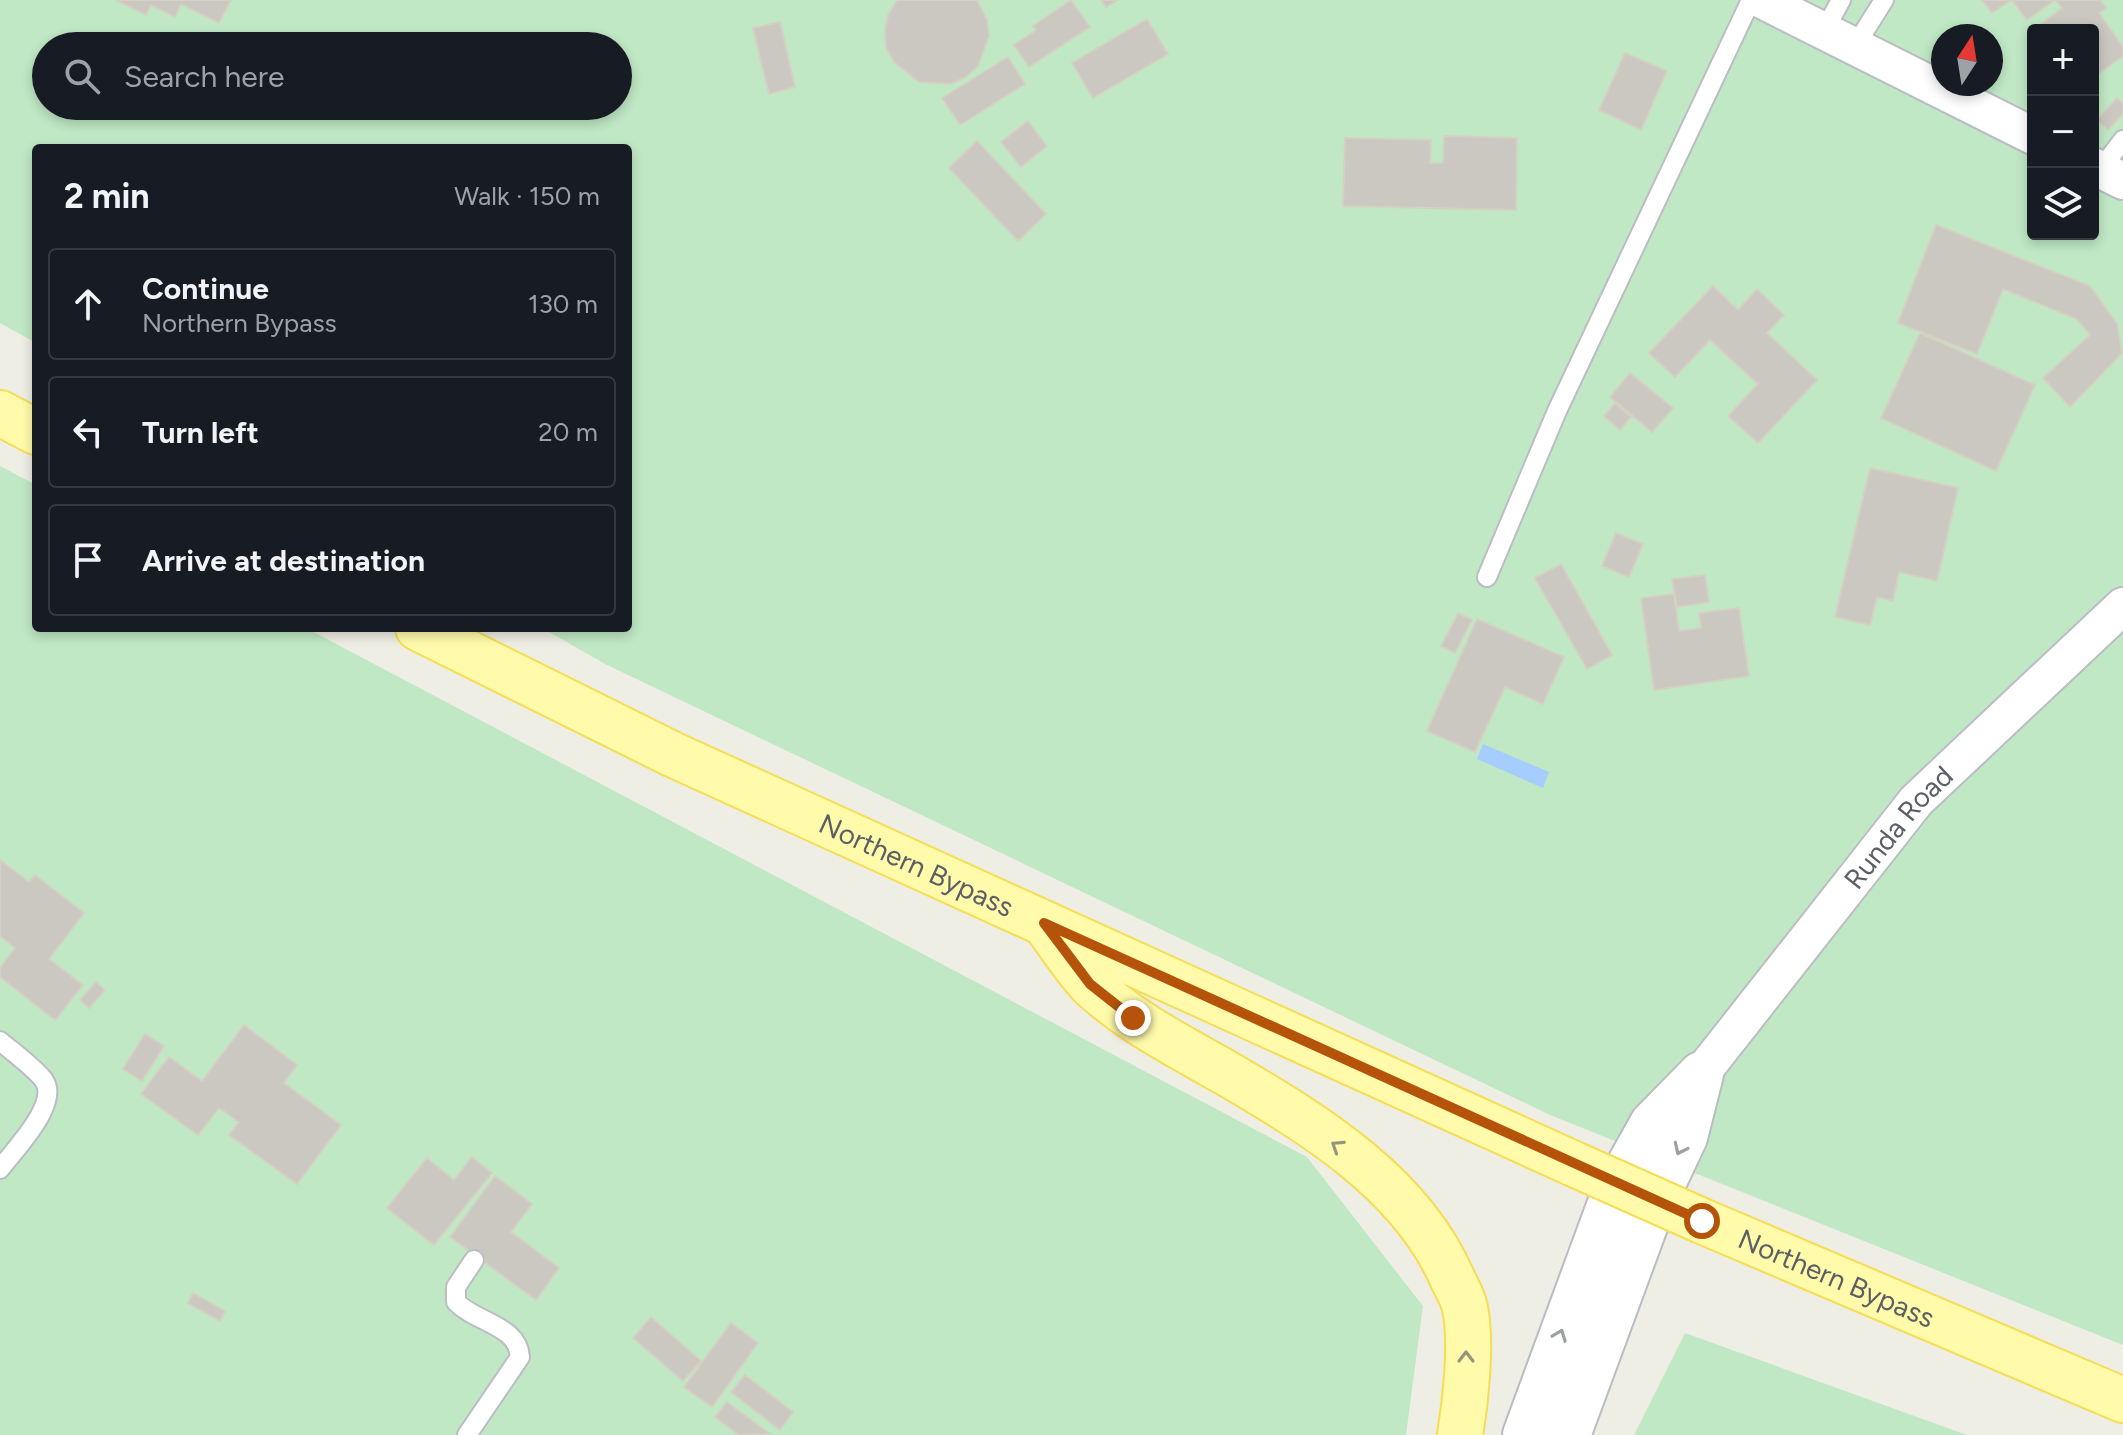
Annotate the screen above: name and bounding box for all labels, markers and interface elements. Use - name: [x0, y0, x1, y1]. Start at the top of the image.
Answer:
- north arrow: [1931, 24, 2003, 96]
- map controls: [2027, 24, 2099, 240]
- button: +: [2027, 24, 2099, 96]
- search box: [32, 32, 632, 120]
- icon: search: [60, 54, 104, 98]
- text: Search here: [124, 58, 284, 95]
- button: −: [2027, 96, 2099, 168]
- button: layers: [2027, 168, 2099, 240]
- text: 2 min: [64, 176, 150, 217]
- text: Walk · 150 m: [454, 180, 600, 212]
- text: Continue: [142, 270, 269, 307]
- icon: ahead: [66, 282, 110, 326]
- text: 130 m: [528, 288, 598, 320]
- text: Northern Bypass: [142, 307, 337, 339]
- icon: left: [66, 410, 110, 454]
- text: Turn left: [142, 414, 259, 451]
- text: 20 m: [538, 416, 598, 448]
- icon: arrive: [66, 538, 110, 582]
- text: Arrive at destination: [142, 542, 425, 579]
- street label: Runda Road: [1836, 758, 1960, 896]
- street label: Northern Bypass: [814, 806, 1019, 924]
- route end: [1115, 1000, 1151, 1036]
- one-way arrow: [1332, 1140, 1346, 1155]
- one-way arrow: [1673, 1141, 1689, 1155]
- route start: [1684, 1203, 1720, 1239]
- street label: Northern Bypass: [1733, 1221, 1940, 1335]
- one-way arrow: [1550, 1329, 1567, 1343]
- one-way arrow: [1457, 1350, 1475, 1363]

